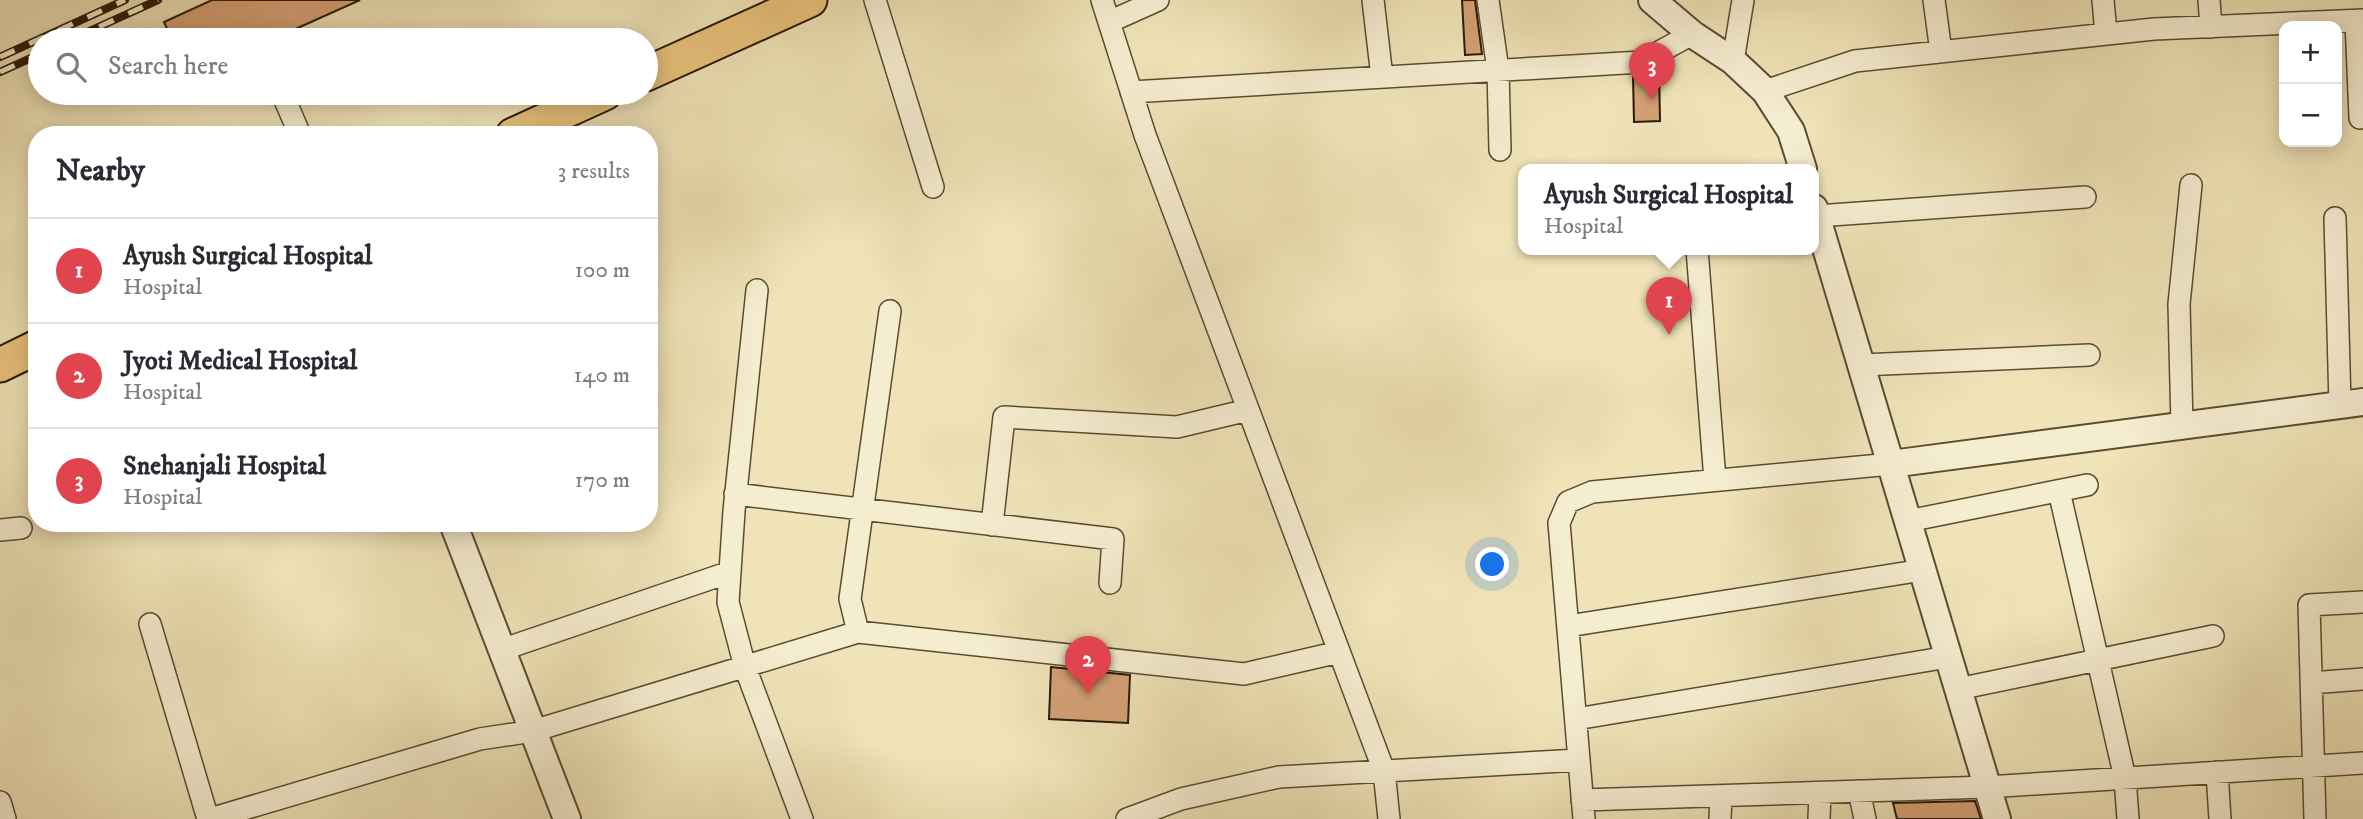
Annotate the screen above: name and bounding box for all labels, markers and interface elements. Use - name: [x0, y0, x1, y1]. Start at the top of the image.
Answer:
- map controls: [2279, 21, 2342, 147]
- button: +: [2279, 21, 2342, 84]
- search box: [28, 28, 658, 105]
- pin: 3: [1629, 42, 1675, 100]
- icon: search: [52, 48, 90, 86]
- text: Search here: [108, 50, 228, 83]
- button: −: [2279, 84, 2342, 147]
- text: Nearby: [56, 153, 145, 190]
- text: 3 results: [558, 157, 630, 186]
- popup: [1518, 164, 1819, 255]
- text: Ayush Surgical Hospital: [1544, 179, 1793, 212]
- text: Hospital: [1544, 212, 1623, 241]
- text: Ayush Surgical Hospital: [123, 240, 372, 273]
- text: 1: [75, 256, 83, 285]
- text: 100 m: [575, 256, 630, 285]
- text: Hospital: [123, 273, 202, 302]
- pin: 1: [1646, 277, 1692, 335]
- text: Jyoti Medical Hospital: [123, 345, 357, 378]
- text: 2: [73, 361, 85, 390]
- text: 140 m: [574, 361, 630, 390]
- text: Hospital: [123, 378, 202, 407]
- text: Snehanjali Hospital: [123, 450, 326, 483]
- text: 3: [75, 466, 83, 495]
- text: 170 m: [575, 466, 630, 495]
- text: Hospital: [123, 483, 202, 512]
- your location: [1475, 547, 1509, 581]
- pin: 2: [1065, 636, 1111, 694]

